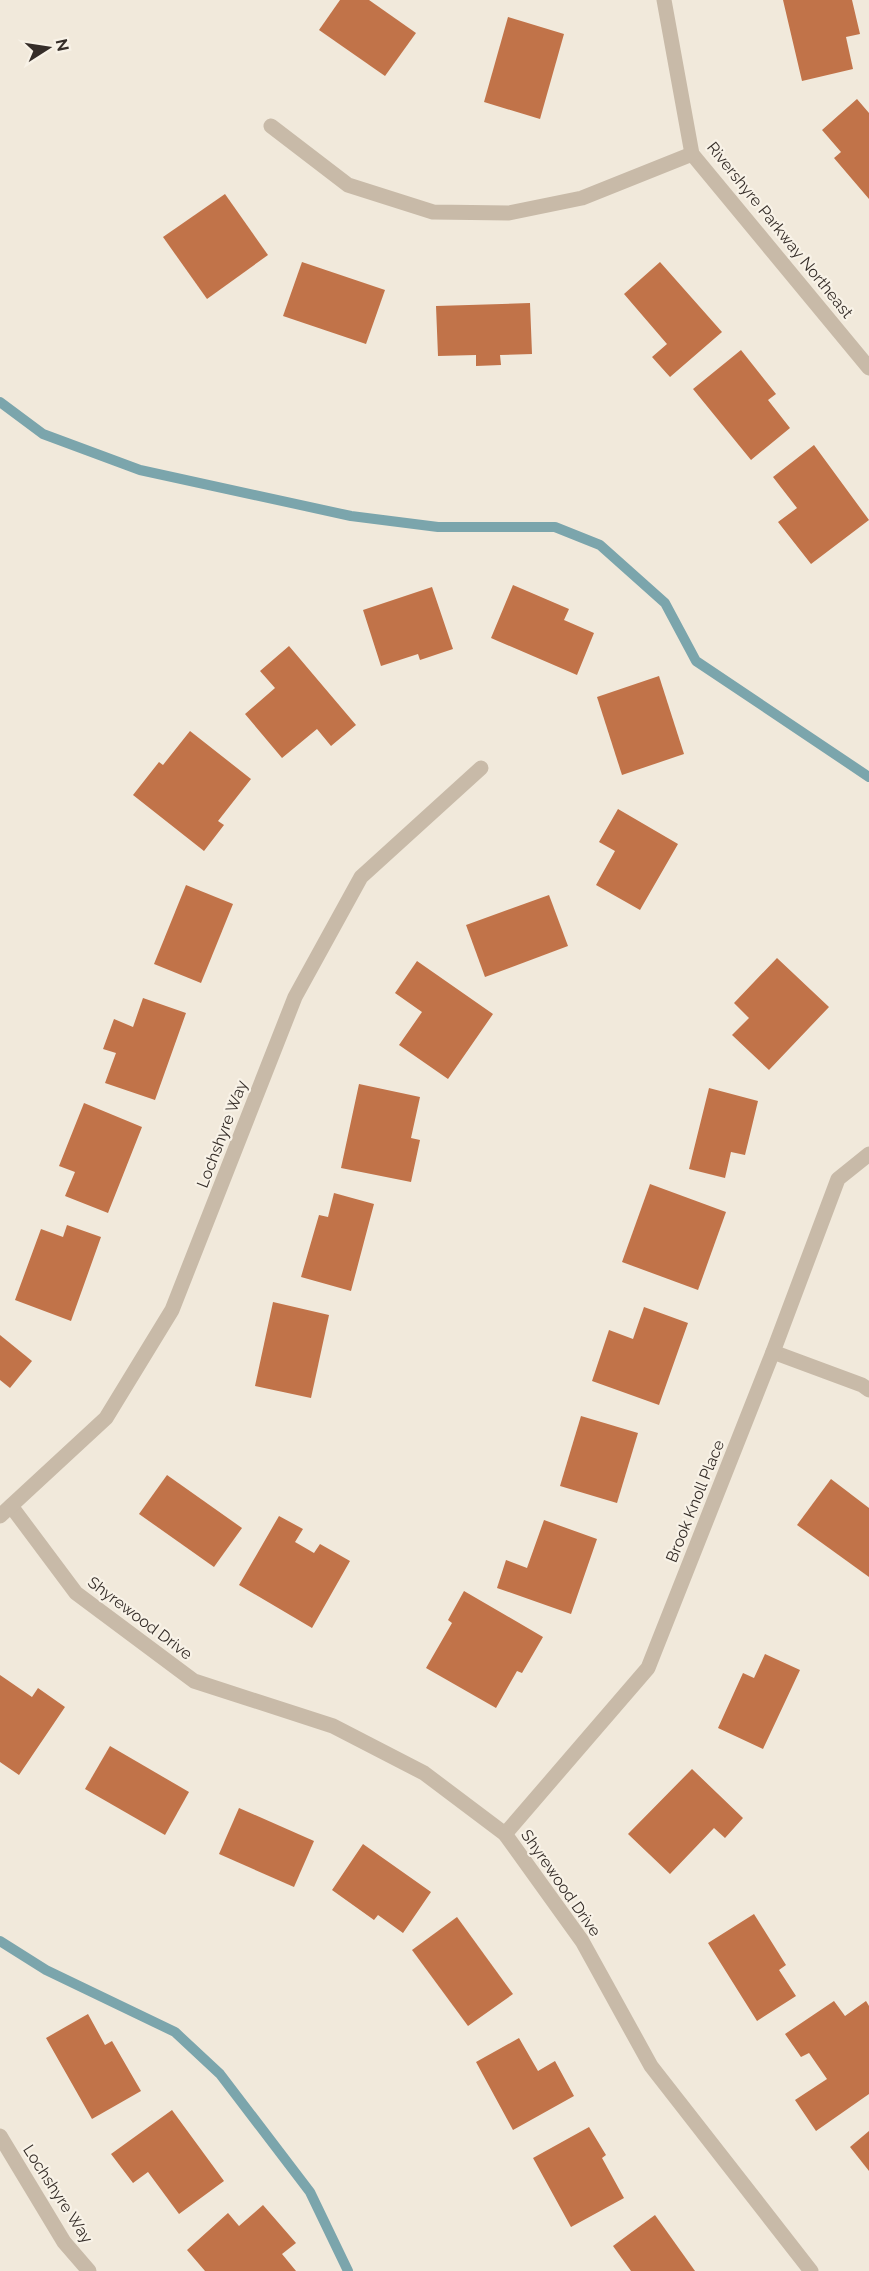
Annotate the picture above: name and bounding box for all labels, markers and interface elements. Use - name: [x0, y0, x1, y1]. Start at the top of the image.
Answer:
- north arrow: [18, 18, 78, 78]
- text: N: [52, 37, 73, 53]
- street label: Rivershyre Parkway Northeast: [703, 138, 857, 322]
- street label: Lochshyre Way: [193, 1077, 251, 1190]
- street label: Brook Knoll Place: [662, 1437, 728, 1565]
- street label: Shyrewood Drive: [84, 1572, 196, 1664]
- street label: Shyrewood Drive: [517, 1826, 605, 1940]
- street label: Lochshyre Way: [19, 2141, 97, 2247]

